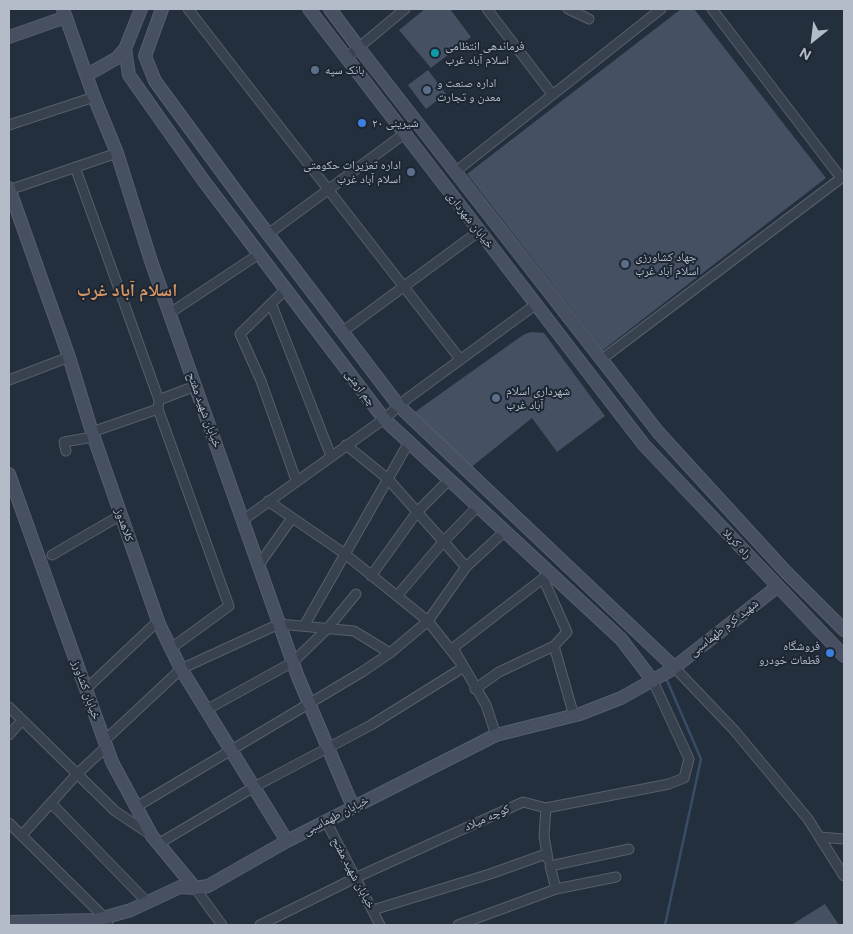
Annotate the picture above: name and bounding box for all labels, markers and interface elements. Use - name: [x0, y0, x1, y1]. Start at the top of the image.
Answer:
- north arrow: [788, 15, 838, 65]
- place label: فرماندهی انتظامی اسلام آباد غرب: [445, 39, 524, 67]
- text: N: [797, 44, 814, 64]
- marker: فرماندهی انتظامی اسلام آباد غرب: [429, 47, 441, 59]
- place label: بانک سپه: [325, 63, 365, 77]
- marker: بانک سپه: [309, 64, 321, 76]
- place label: اداره صنعت و معدن و تجارت: [437, 76, 501, 104]
- marker: اداره صنعت و معدن و تجارت: [421, 84, 433, 96]
- place label: شیرینی ۲۰: [372, 116, 419, 130]
- marker: شیرینی ۲۰: [356, 117, 368, 129]
- place label: اداره تعزیرات حکومتی اسلام آباد غرب: [303, 158, 401, 186]
- marker: اداره تعزیرات حکومتی اسلام آباد غرب: [405, 166, 417, 178]
- street label: خیابان شهرداری: [443, 189, 497, 251]
- place label: جهاد کشاورزی اسلام آباد غرب: [635, 250, 699, 278]
- marker: جهاد کشاورزی اسلام آباد غرب: [619, 258, 631, 270]
- district label: اسلام آباد غرب: [77, 280, 177, 302]
- street label: چم ارمنی: [342, 367, 378, 409]
- street label: خیابان شهید مفتح: [184, 370, 224, 450]
- place label: شهرداری اسلام آباد غرب: [506, 384, 570, 412]
- marker: شهرداری اسلام آباد غرب: [490, 392, 502, 404]
- street label: کلاهدوز: [112, 506, 136, 544]
- street label: راه کربلا: [720, 526, 754, 562]
- street label: شهید کرم طهماسبی: [686, 596, 762, 660]
- place label: فروشگاه قطعات خودرو: [759, 639, 820, 667]
- marker: فروشگاه قطعات خودرو: [824, 647, 836, 659]
- street label: خیابان کشاورز: [69, 658, 103, 722]
- street label: خیابان طهماسبی: [301, 793, 371, 839]
- street label: کوچه میلاد: [462, 802, 512, 834]
- street label: خیابان شهید مفتح: [328, 835, 378, 911]

